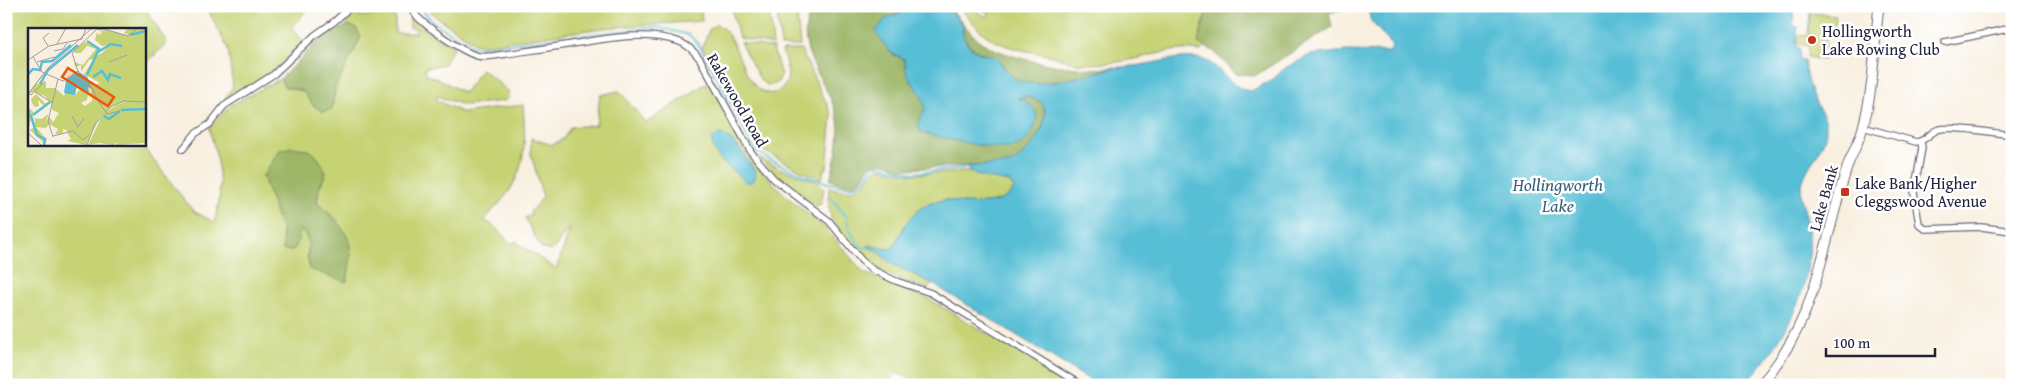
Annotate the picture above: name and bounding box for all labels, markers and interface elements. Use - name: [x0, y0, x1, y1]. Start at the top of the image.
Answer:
- place label: Hollingworth Lake Rowing Club: [1822, 19, 1940, 61]
- inset map: [28, 28, 145, 145]
- marker: Hollingworth Lake Rowing Club: [1806, 34, 1818, 46]
- street label: Rakewood Road: [701, 48, 775, 152]
- street label: Lake Bank: [1802, 161, 1844, 234]
- water label: Hollingworth Lake: [1512, 171, 1603, 219]
- place label: Lake Bank/Higher Cleggswood Avenue: [1855, 171, 1987, 213]
- marker: Lake Bank/Higher Cleggswood Avenue: [1839, 186, 1851, 198]
- scale bar: [1826, 326, 1934, 358]
- text: 100 m: [1833, 332, 1871, 353]

